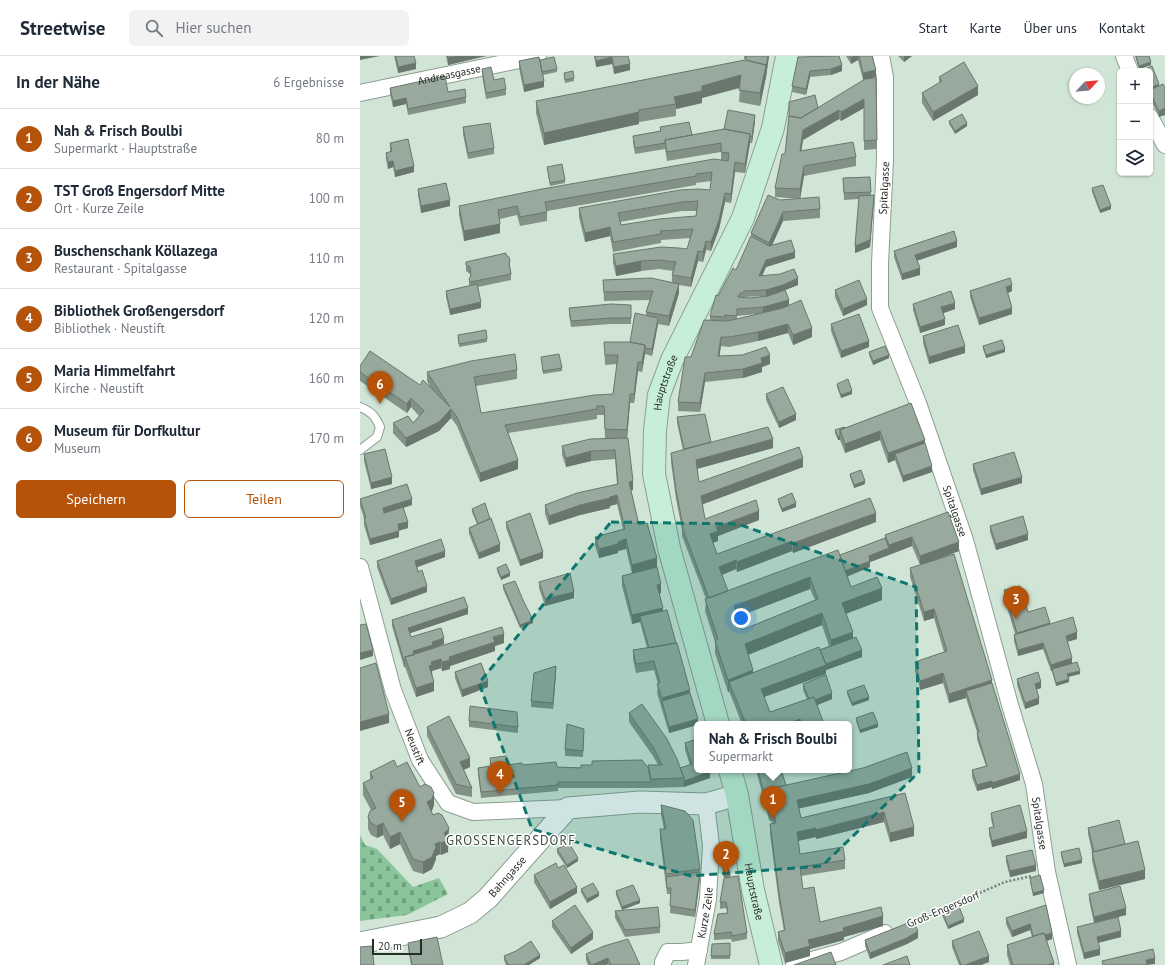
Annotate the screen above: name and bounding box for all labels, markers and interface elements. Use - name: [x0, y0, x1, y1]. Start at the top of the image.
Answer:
- search box: [129, 10, 409, 46]
- text: Streetwise: [20, 16, 105, 40]
- icon: search: [143, 17, 165, 39]
- text: Hier suchen: [175, 18, 251, 37]
- text: Start: [918, 19, 947, 37]
- text: Karte: [969, 19, 1001, 37]
- text: Über uns: [1023, 19, 1077, 37]
- text: Kontakt: [1099, 19, 1145, 37]
- street label: Andreasgasse: [416, 61, 482, 88]
- north arrow: [1069, 68, 1105, 104]
- map controls: [1117, 68, 1153, 176]
- button: +: [1117, 68, 1153, 104]
- text: In der Nähe: [16, 71, 100, 93]
- text: 6 Ergebnisse: [273, 74, 344, 91]
- button: −: [1117, 104, 1153, 140]
- text: Nah & Frisch Boulbi: [54, 121, 182, 140]
- text: 1: [25, 130, 33, 147]
- text: 80 m: [316, 130, 344, 147]
- text: Supermarkt · Hauptstraße: [54, 140, 197, 157]
- button: layers: [1117, 140, 1153, 176]
- street label: Spitalgasse: [876, 161, 892, 215]
- text: TST Groß Engersdorf Mitte: [54, 181, 225, 200]
- text: 2: [25, 190, 33, 207]
- text: 100 m: [309, 190, 344, 207]
- text: Ort · Kurze Zeile: [54, 200, 144, 217]
- text: Buschenschank Köllazega: [54, 241, 218, 260]
- text: 3: [25, 250, 33, 267]
- text: 110 m: [309, 250, 344, 267]
- text: Restaurant · Spitalgasse: [54, 260, 187, 277]
- text: Bibliothek Großengersdorf: [54, 301, 224, 320]
- text: 4: [25, 310, 33, 327]
- text: 120 m: [309, 310, 344, 327]
- text: Bibliothek · Neustift: [54, 320, 165, 337]
- street label: Hauptstraße: [650, 352, 681, 411]
- text: Maria Himmelfahrt: [54, 361, 175, 380]
- text: 5: [25, 370, 33, 387]
- text: 160 m: [309, 370, 344, 387]
- pin: 6: [367, 371, 393, 404]
- text: Kirche · Neustift: [54, 380, 144, 397]
- text: Museum für Dorfkultur: [54, 421, 200, 440]
- text: 6: [25, 430, 33, 447]
- text: 170 m: [309, 430, 344, 447]
- text: Museum: [54, 440, 101, 457]
- button: Speichern: [16, 480, 176, 518]
- button: Teilen: [184, 480, 344, 518]
- street label: Spitalgasse: [940, 483, 970, 539]
- pin: 3: [1003, 586, 1029, 619]
- your location: [731, 608, 751, 628]
- popup: [694, 721, 852, 773]
- street label: Neustift: [402, 727, 428, 768]
- text: Nah & Frisch Boulbi: [709, 729, 837, 748]
- text: Supermarkt: [709, 748, 773, 765]
- pin: 4: [487, 761, 513, 794]
- pin: 1: [760, 786, 786, 819]
- pin: 5: [389, 789, 415, 822]
- street label: Spitalgasse: [1029, 796, 1051, 851]
- district label: GROSSENGERSDORF: [446, 832, 576, 849]
- pin: 2: [713, 841, 739, 874]
- street label: Bahngasse: [485, 853, 529, 900]
- street label: Hauptstraße: [742, 862, 767, 922]
- street label: Kurze Zeile: [694, 886, 716, 940]
- street label: Groß-Engersdorf: [905, 887, 982, 931]
- scale bar: [372, 937, 422, 956]
- text: 20 m: [378, 939, 402, 953]

